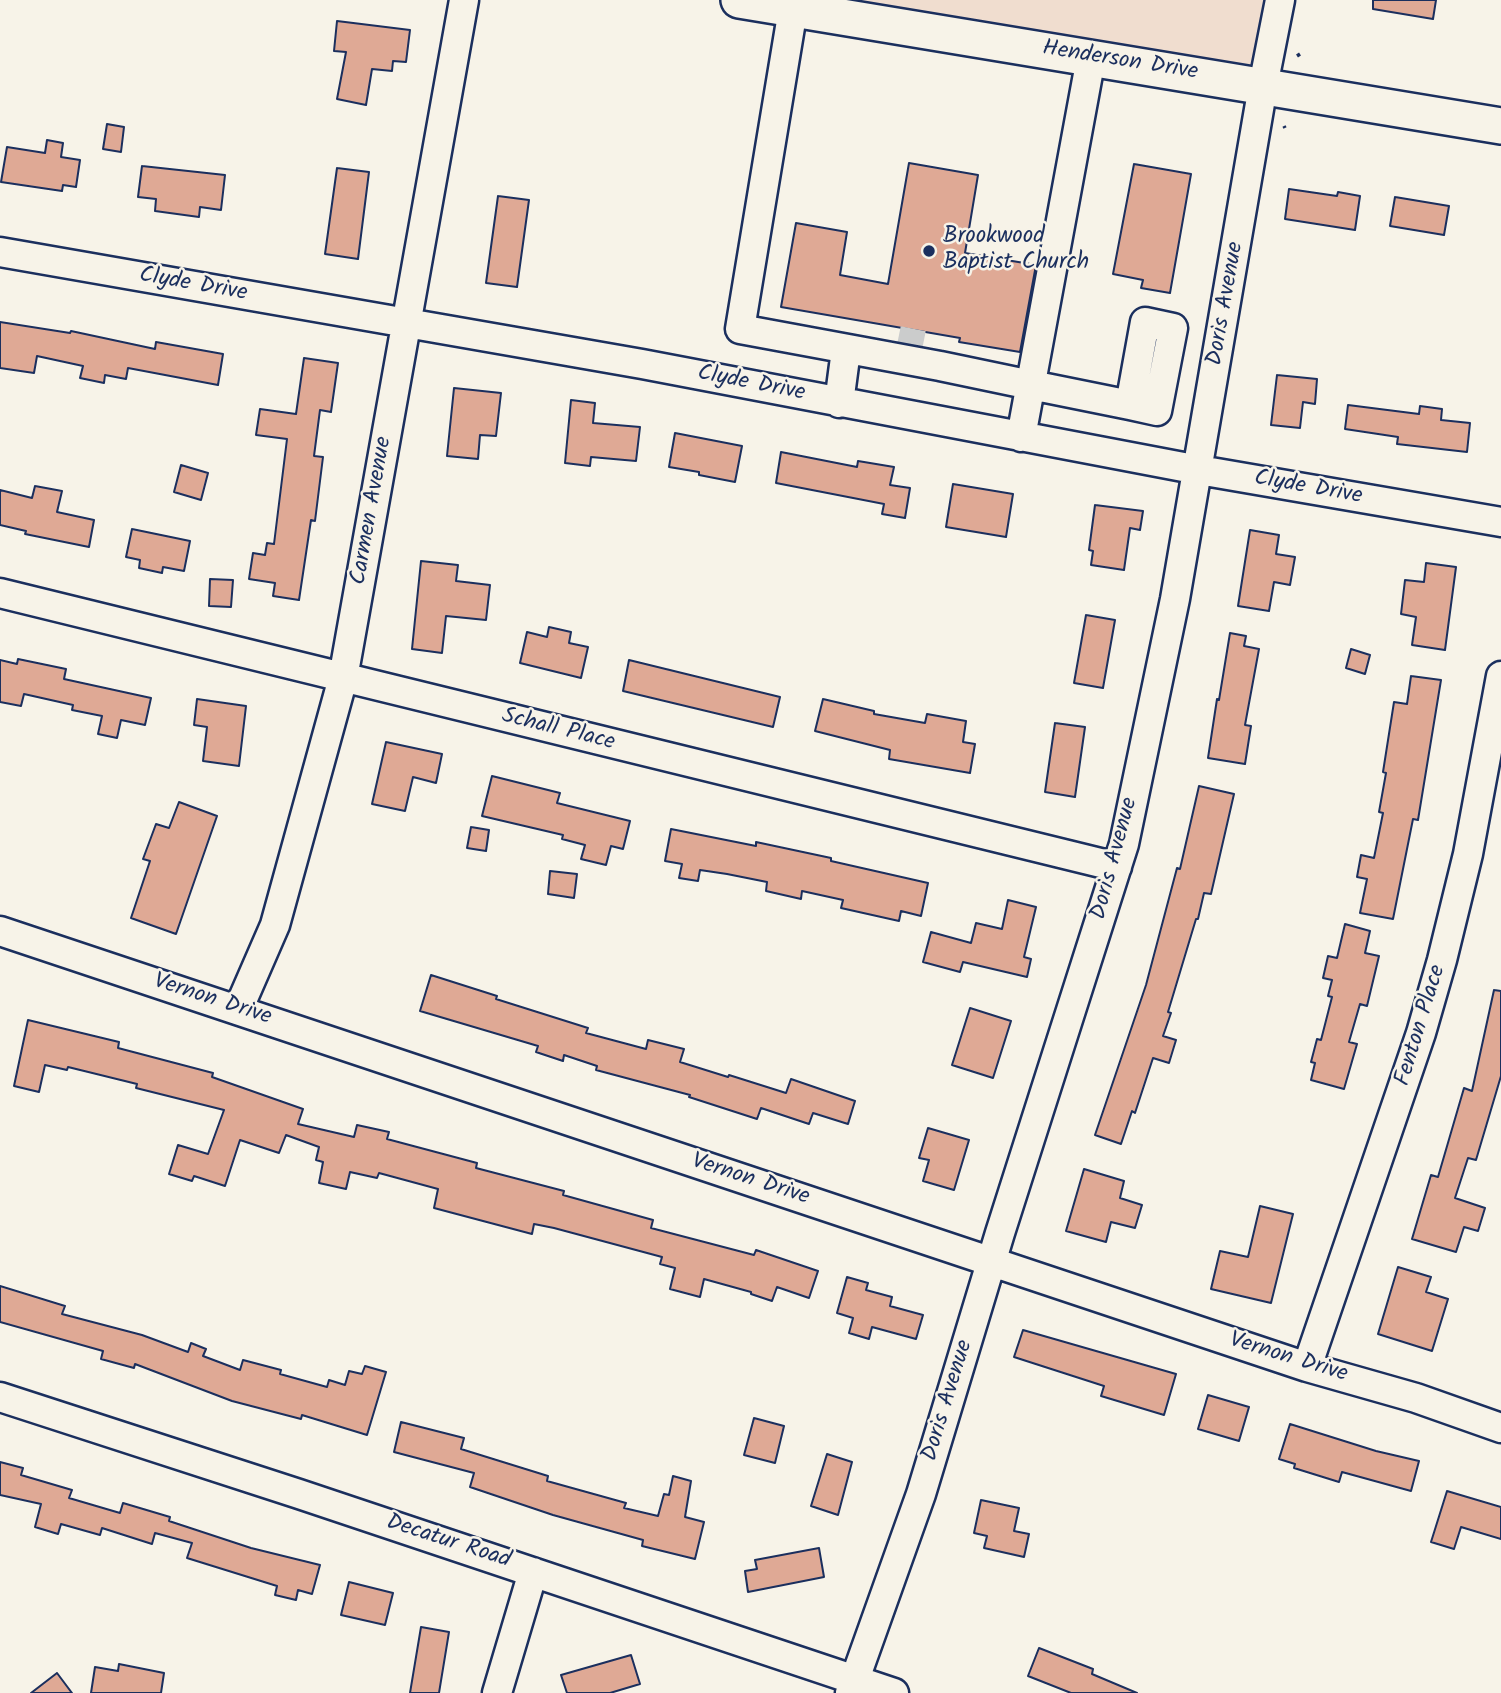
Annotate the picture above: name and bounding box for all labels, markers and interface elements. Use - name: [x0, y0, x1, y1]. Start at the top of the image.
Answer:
- street label: Henderson Drive: [1040, 36, 1200, 88]
- place label: Brookwood Baptist Church: [943, 224, 1089, 278]
- street label: Doris Avenue: [1203, 240, 1251, 368]
- marker: Brookwood Baptist Church: [921, 243, 937, 259]
- street label: Clyde Drive: [137, 263, 249, 309]
- street label: Clyde Drive: [695, 361, 807, 409]
- street label: Carmen Avenue: [346, 435, 400, 587]
- street label: Clyde Drive: [1252, 466, 1364, 512]
- street label: Schall Place: [499, 704, 617, 758]
- street label: Doris Avenue: [1086, 795, 1146, 923]
- street label: Fenton Place: [1391, 962, 1453, 1090]
- street label: Vernon Drive: [150, 969, 274, 1033]
- street label: Vernon Drive: [688, 1149, 812, 1213]
- street label: Vernon Drive: [1225, 1328, 1351, 1390]
- street label: Doris Avenue: [918, 1337, 980, 1465]
- street label: Decatur Road: [382, 1510, 514, 1576]

